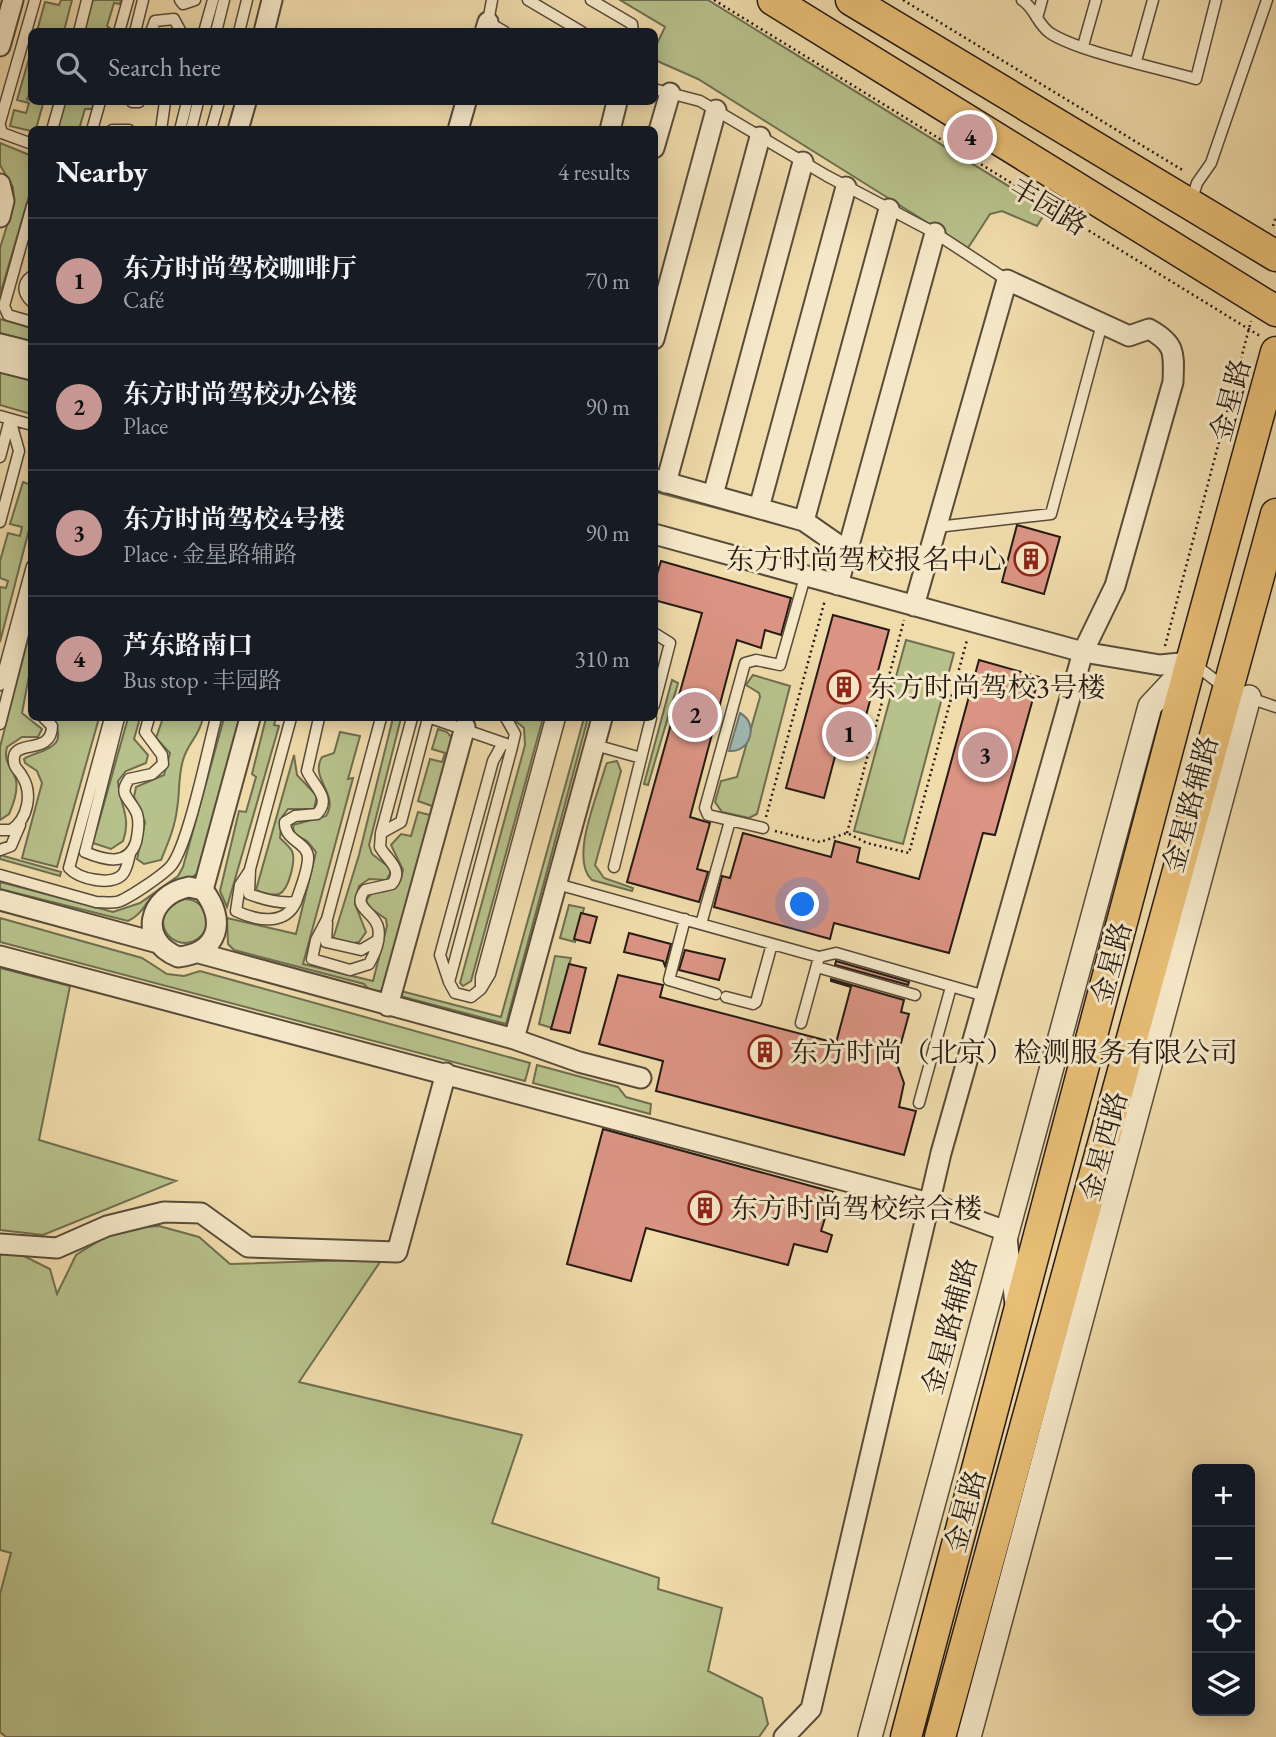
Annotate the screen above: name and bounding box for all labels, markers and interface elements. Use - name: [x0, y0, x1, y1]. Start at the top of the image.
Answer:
- search box: [28, 28, 658, 105]
- icon: search: [52, 48, 90, 86]
- text: Search here: [108, 50, 221, 84]
- pin: 4: [947, 111, 993, 163]
- text: Nearby: [56, 152, 148, 191]
- text: 4 results: [558, 157, 630, 187]
- street label: 丰园路: [1004, 169, 1094, 243]
- text: 东方时尚驾校咖啡厅: [123, 251, 357, 285]
- text: 1: [73, 266, 85, 296]
- text: 70 m: [585, 266, 630, 296]
- text: Café: [123, 285, 164, 315]
- street label: 金星路: [1202, 355, 1258, 445]
- text: 东方时尚驾校办公楼: [123, 377, 357, 411]
- text: 2: [73, 392, 85, 422]
- text: 90 m: [585, 392, 630, 422]
- text: Place: [123, 411, 168, 441]
- text: 东方时尚驾校4号楼: [123, 502, 345, 536]
- text: 3: [73, 518, 85, 548]
- text: 90 m: [585, 518, 630, 548]
- text: Place · 金星路辅路: [123, 539, 297, 569]
- building icon: 东方时尚驾校报名中心: [1012, 540, 1050, 578]
- place label: 东方时尚驾校报名中心: [726, 541, 1006, 577]
- text: 芦东路南口: [123, 628, 253, 662]
- text: 4: [73, 644, 85, 674]
- text: 310 m: [574, 644, 630, 674]
- text: Bus stop · 丰园路: [123, 665, 281, 695]
- building icon: 东方时尚驾校3号楼: [825, 668, 863, 706]
- place label: 东方时尚驾校3号楼: [868, 669, 1105, 705]
- pin: 2: [672, 689, 718, 741]
- pin: 1: [826, 708, 872, 760]
- pin: 3: [962, 729, 1008, 781]
- street label: 金星路辅路: [1154, 732, 1226, 876]
- your location: [785, 887, 819, 921]
- street label: 金星路: [1083, 918, 1139, 1008]
- building icon: 东方时尚（北京）检测服务有限公司: [746, 1033, 784, 1071]
- place label: 东方时尚（北京）检测服务有限公司: [790, 1034, 1238, 1070]
- street label: 金星西路: [1071, 1087, 1135, 1205]
- building icon: 东方时尚驾校综合楼: [686, 1189, 724, 1227]
- place label: 东方时尚驾校综合楼: [730, 1190, 982, 1226]
- street label: 金星路辅路: [913, 1254, 985, 1398]
- map controls: [1192, 1464, 1255, 1716]
- button: +: [1192, 1464, 1255, 1527]
- street label: 金星路: [937, 1466, 993, 1556]
- button: −: [1192, 1527, 1255, 1590]
- button: locate: [1192, 1590, 1255, 1653]
- button: layers: [1192, 1653, 1255, 1716]

